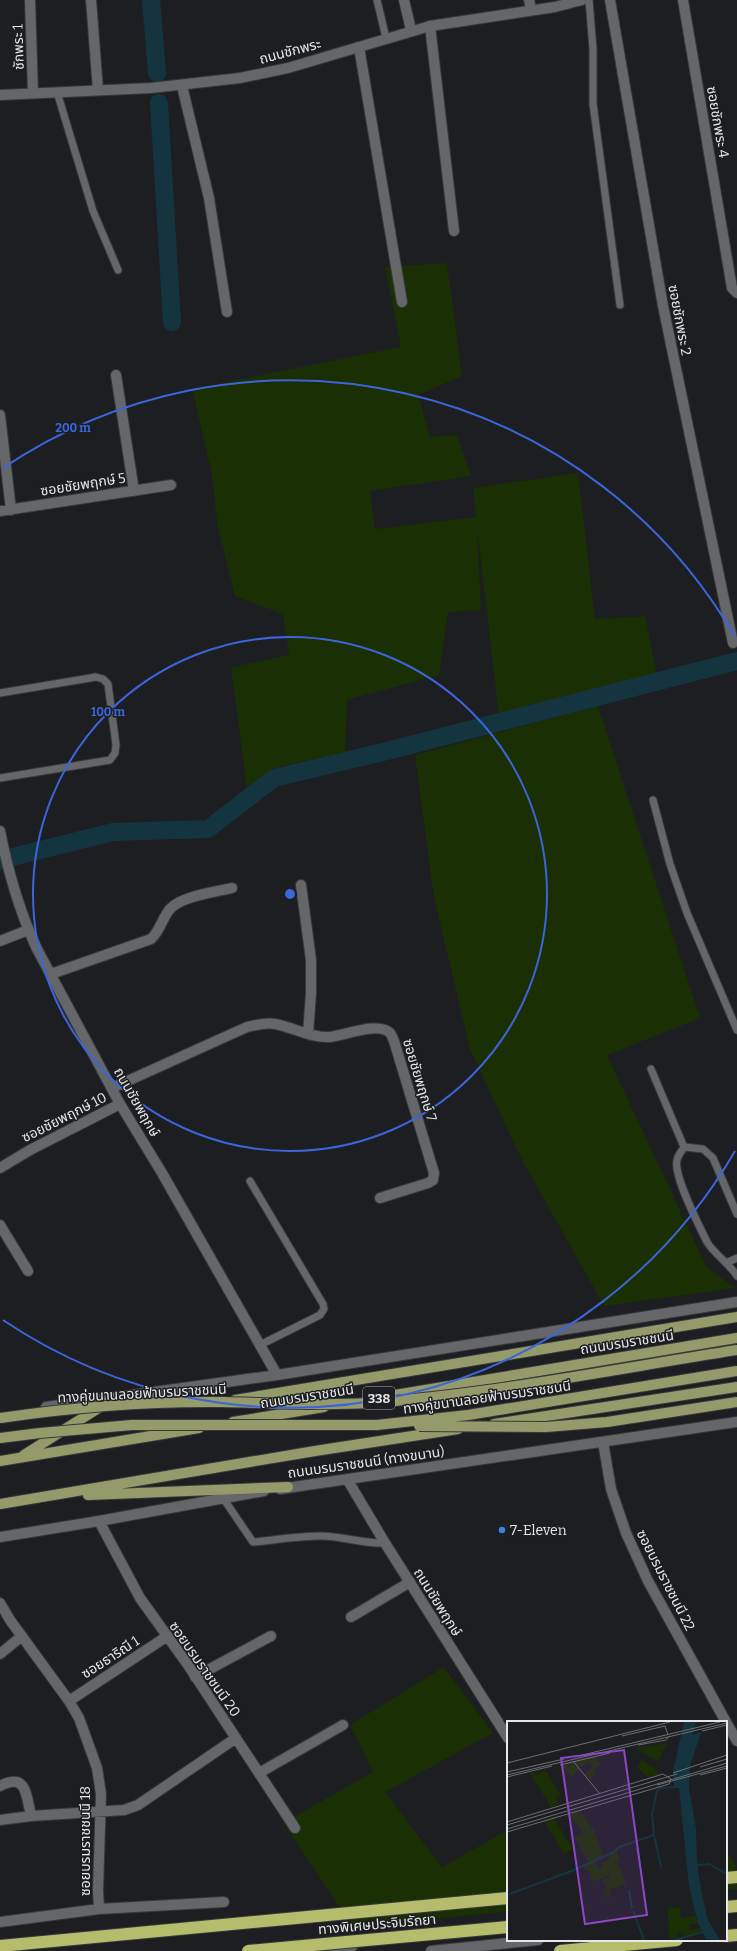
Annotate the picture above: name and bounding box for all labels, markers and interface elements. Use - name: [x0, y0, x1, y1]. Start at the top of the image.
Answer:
- street label: ชักพระ 1: [9, 23, 28, 70]
- street label: ถนนชักพระ: [258, 35, 323, 68]
- street label: ซอยชักพระ 4: [703, 85, 732, 159]
- street label: ซอยชักพระ 2: [664, 283, 695, 357]
- text: 200 m: [55, 421, 91, 435]
- street label: ซอยชัยพฤกษ์ 5: [39, 469, 127, 500]
- text: 100 m: [91, 705, 126, 719]
- centre of rings: [283, 887, 297, 901]
- street label: ซอยชัยพฤกษ์ 7: [399, 1037, 440, 1124]
- street label: ถนนชัยพฤกษ์: [110, 1065, 163, 1140]
- street label: ซอยชัยพฤกษ์ 10: [19, 1089, 110, 1146]
- street label: ถนนบรมราชชนนี: [579, 1327, 675, 1358]
- street label: ทางคู่ขนานลอยฟ้าบรมราชชนนี: [402, 1377, 572, 1418]
- street label: ทางคู่ขนานลอยฟ้าบรมราชชนนี: [57, 1381, 227, 1406]
- street label: ถนนบรมราชชนนี: [259, 1381, 355, 1412]
- road number: 338: [363, 1387, 395, 1409]
- street label: ถนนบรมราชชนนี (ทางขนาน): [287, 1443, 446, 1482]
- place label: 7-Eleven: [510, 1522, 567, 1539]
- marker: 7-Eleven: [497, 1525, 507, 1535]
- street label: ซอยบรมราชชนนี 22: [633, 1527, 698, 1634]
- street label: ถนนชัยพฤกษ์: [410, 1565, 465, 1640]
- street label: ซอยบรมราชชนนี 20: [165, 1618, 244, 1720]
- street label: ซอยธาริณี 1: [78, 1632, 143, 1682]
- inset map: [507, 1721, 727, 1941]
- street label: ซอยบรมราชชนนี 18: [77, 1786, 94, 1896]
- street label: ทางพิเศษประจิมรัถยา: [317, 1911, 437, 1938]

